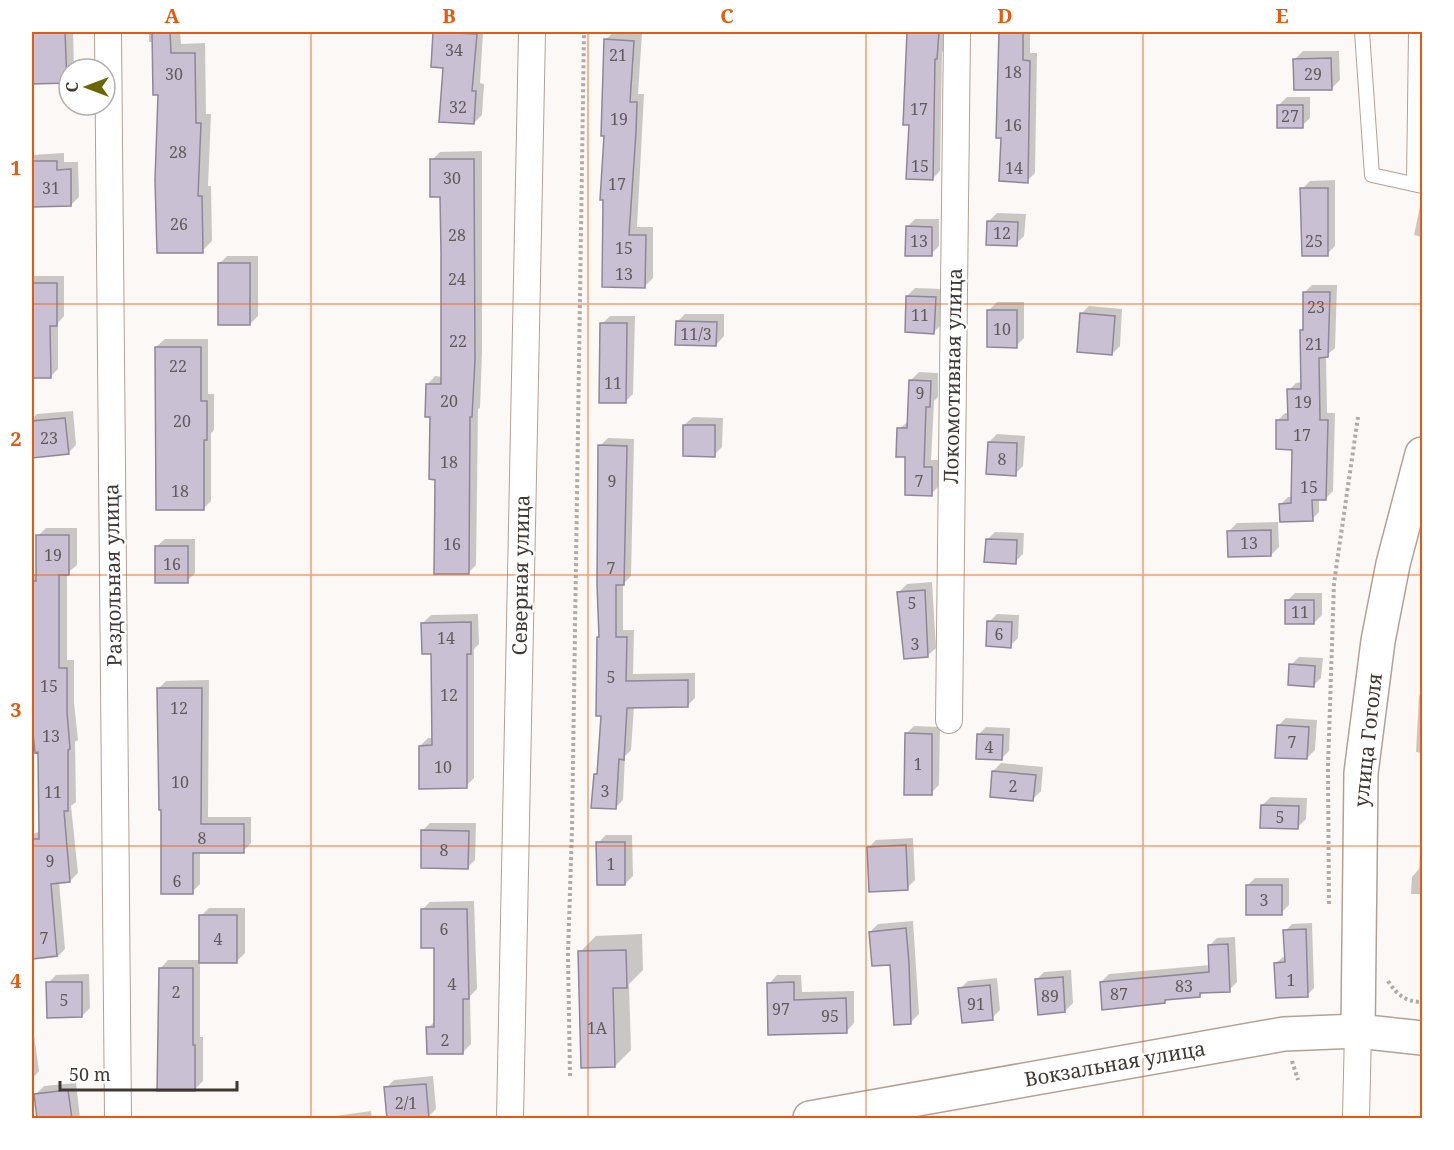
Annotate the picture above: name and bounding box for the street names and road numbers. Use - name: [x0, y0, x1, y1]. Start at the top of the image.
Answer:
- street label: Локомотивная улица: [937, 268, 968, 484]
- street label: Раздольная улица: [97, 483, 128, 667]
- street label: Северная улица: [506, 494, 535, 656]
- street label: улица Гоголя: [1347, 672, 1388, 808]
- street label: Вокзальная улица: [1022, 1034, 1208, 1093]

